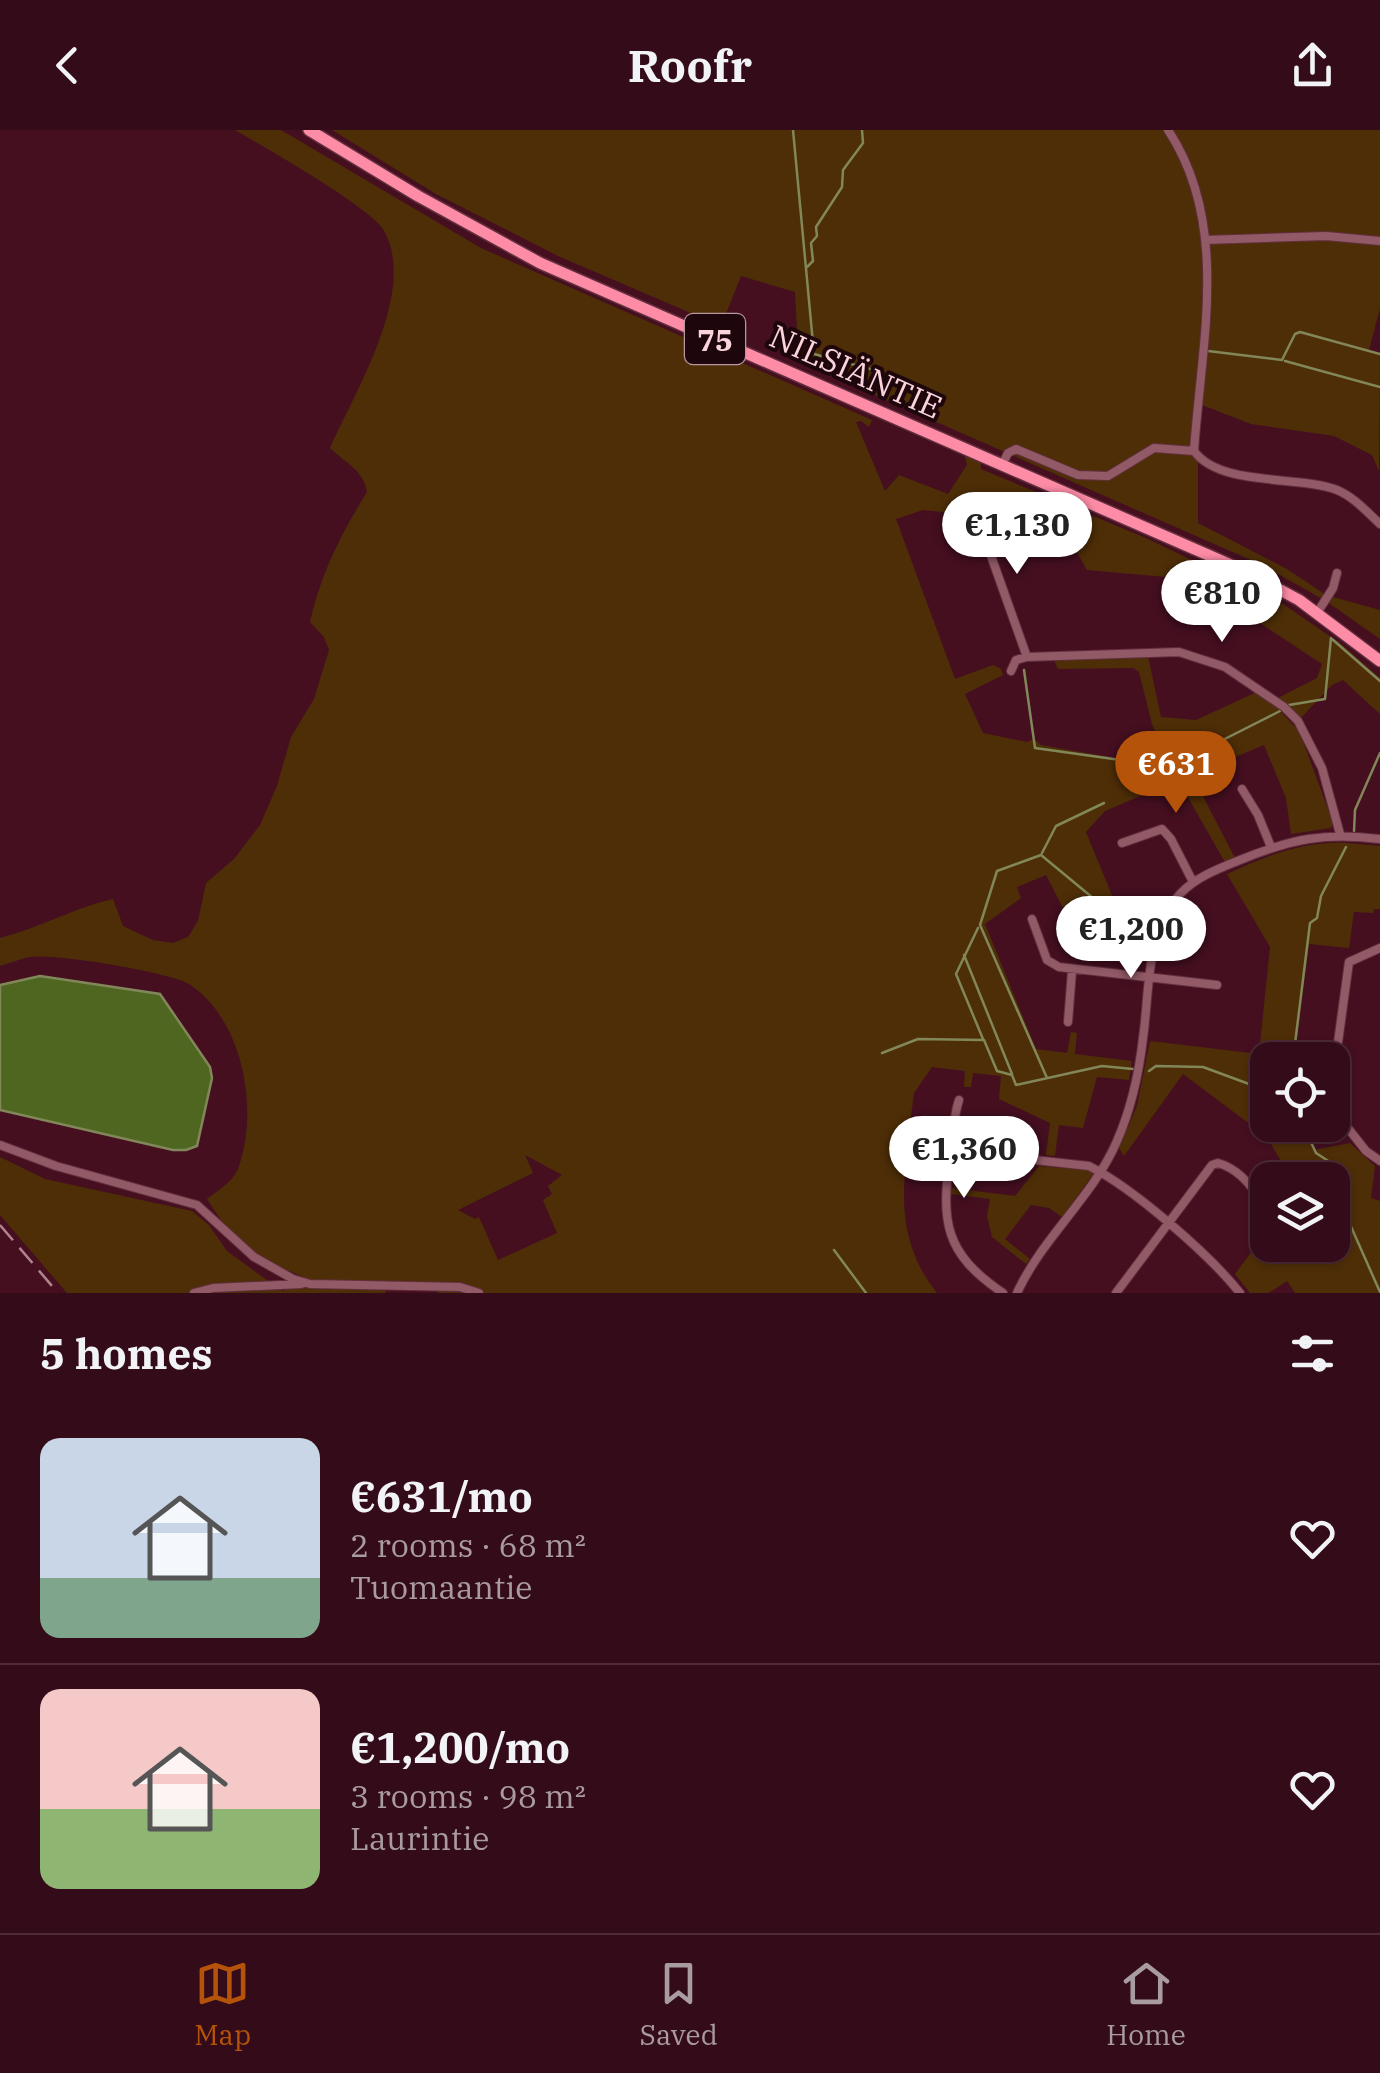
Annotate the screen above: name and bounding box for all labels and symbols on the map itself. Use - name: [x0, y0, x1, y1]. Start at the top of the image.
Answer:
- road number: 75: [685, 314, 745, 364]
- street label: NILSIÄNTIE: [763, 314, 949, 428]
- pin: €1,130: [936, 492, 1098, 577]
- pin: €810: [1163, 560, 1281, 645]
- pin: €631: [1117, 731, 1235, 816]
- pin: €1,200: [1050, 896, 1212, 981]
- pin: €1,360: [883, 1116, 1045, 1201]

